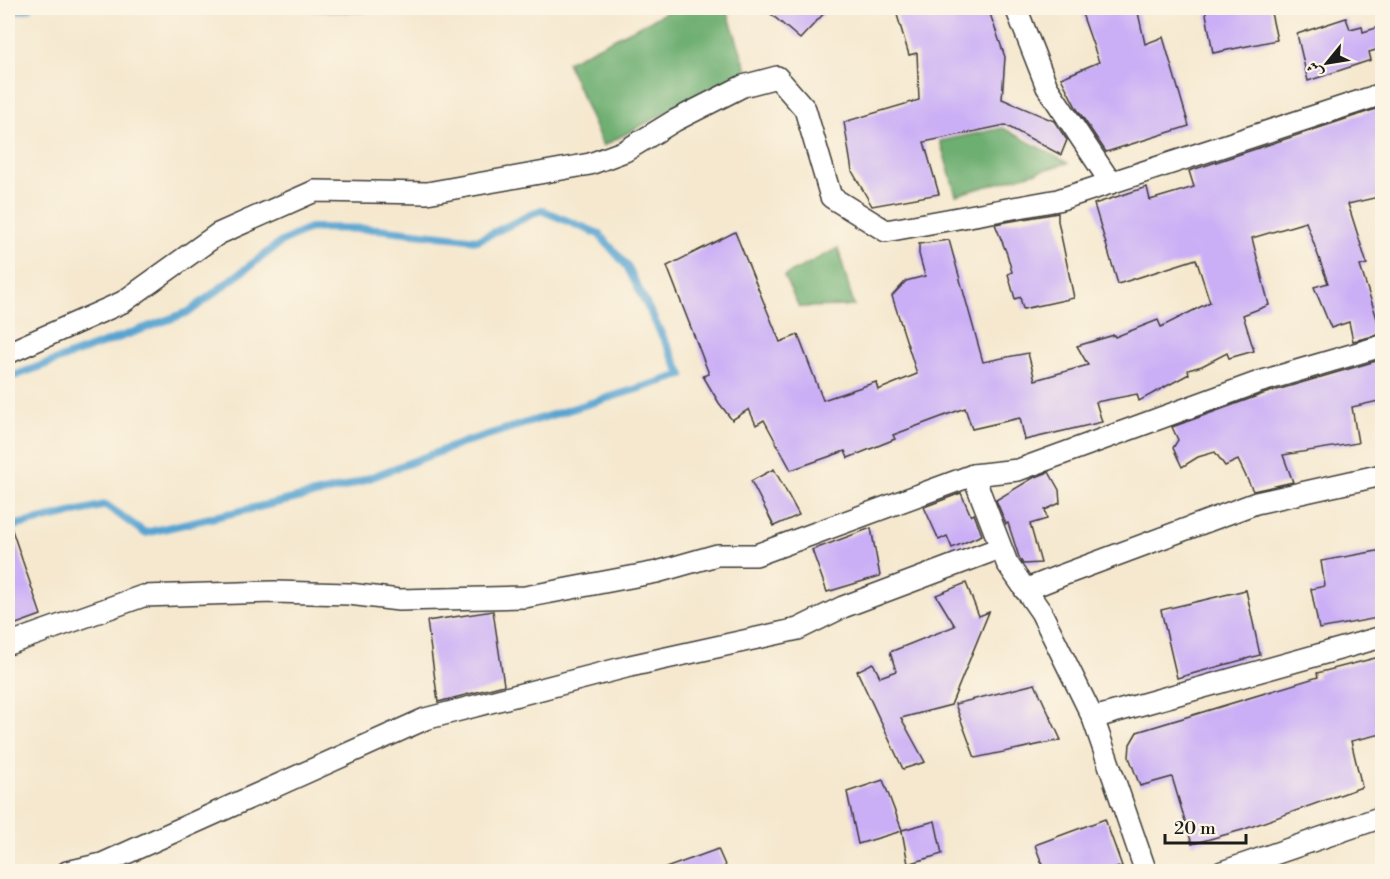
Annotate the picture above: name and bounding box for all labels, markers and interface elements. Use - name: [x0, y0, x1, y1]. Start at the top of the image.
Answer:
- north arrow: [1297, 33, 1357, 93]
- text: ش: [1302, 58, 1328, 82]
- scale bar: [1165, 807, 1246, 845]
- text: 20 m: [1174, 817, 1216, 840]

